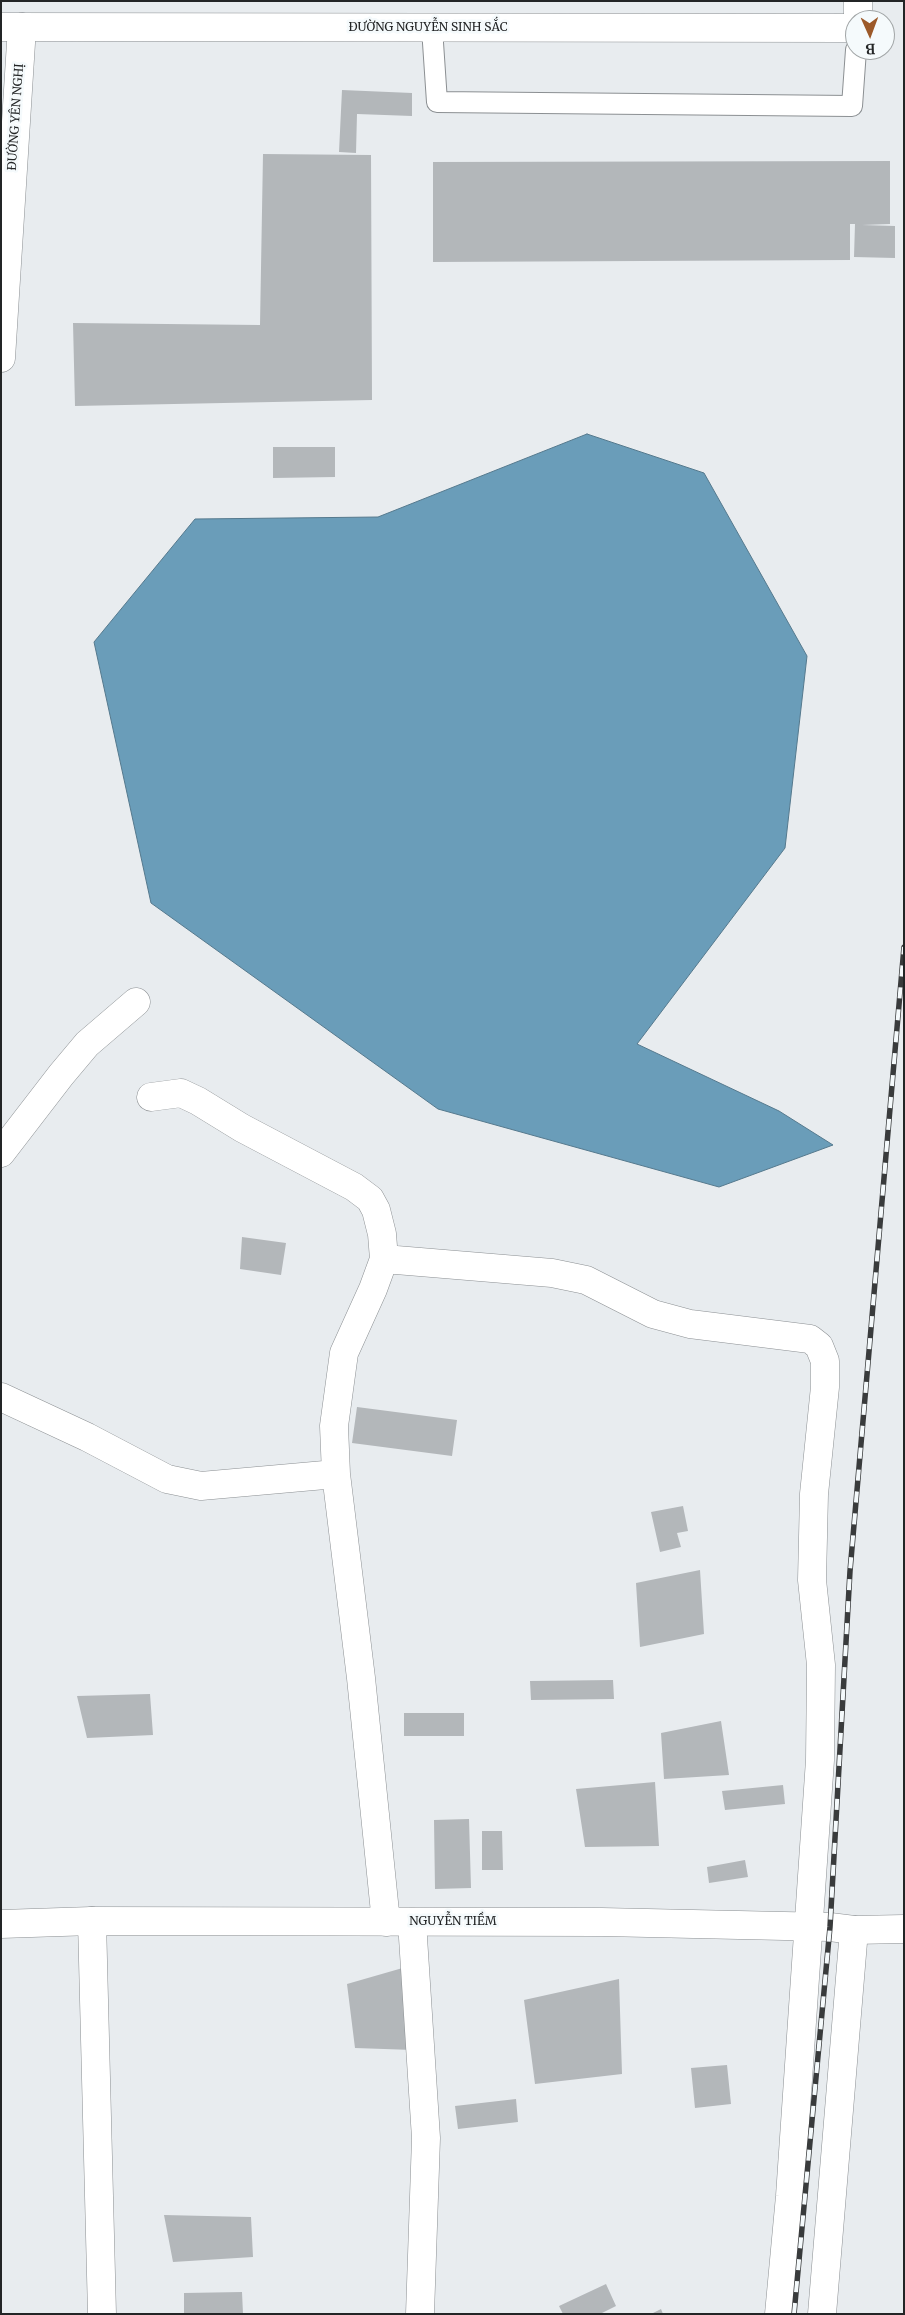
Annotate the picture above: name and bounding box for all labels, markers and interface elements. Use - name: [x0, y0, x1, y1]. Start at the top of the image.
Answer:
- north arrow: [845, 10, 895, 60]
- street label: ĐƯỜNG NGUYỄN SINH SẮC: [348, 21, 508, 35]
- text: B: [865, 40, 876, 58]
- street label: ĐƯỜNG YÊN NGHỊ: [5, 63, 27, 171]
- street label: NGUYỄN TIỀM: [409, 1915, 497, 1929]

